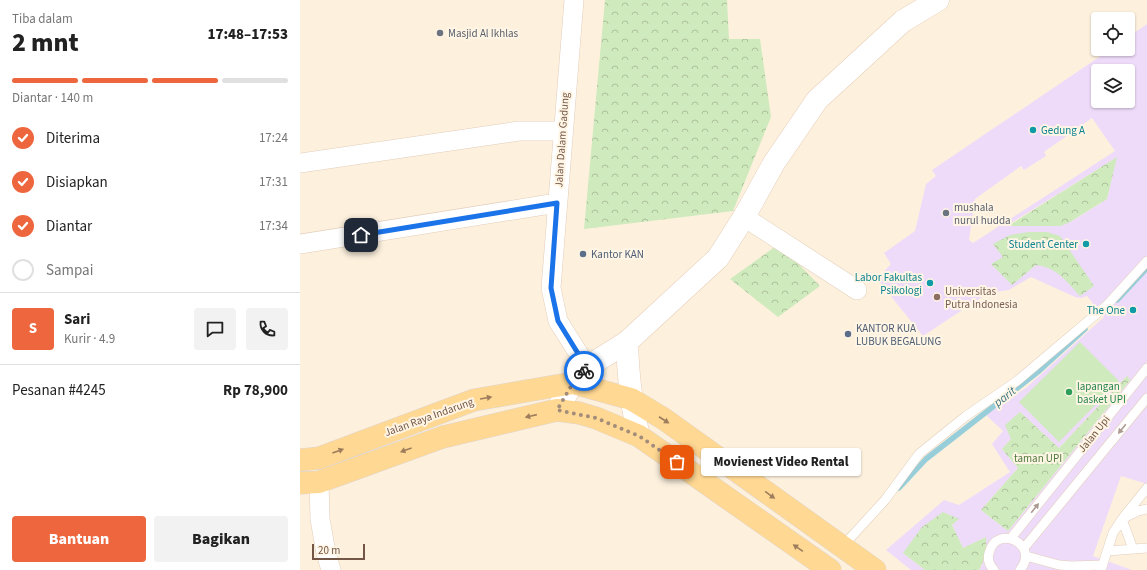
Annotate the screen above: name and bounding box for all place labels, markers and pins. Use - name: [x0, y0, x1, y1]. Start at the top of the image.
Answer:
- place label: Masjid Al Ikhlas: [448, 26, 519, 41]
- marker: Masjid Al Ikhlas: [435, 28, 445, 38]
- place label: Gedung A: [1041, 123, 1085, 138]
- marker: Gedung A: [1028, 125, 1038, 135]
- place label: mushala nurul hudda: [954, 200, 1011, 228]
- marker: mushala nurul hudda: [941, 208, 951, 218]
- pin: [344, 218, 378, 252]
- place label: Student Center: [1009, 237, 1078, 252]
- marker: Student Center: [1081, 239, 1091, 249]
- place label: Kantor KAN: [591, 247, 644, 262]
- marker: Kantor KAN: [578, 249, 588, 259]
- place label: Labor Fakultas Psikologi: [855, 270, 922, 298]
- marker: Labor Fakultas Psikologi: [925, 278, 935, 288]
- place label: Universitas Putra Indonesia: [945, 284, 1018, 312]
- marker: Universitas Putra Indonesia: [932, 292, 942, 302]
- place label: The One: [1087, 303, 1126, 318]
- marker: The One: [1128, 305, 1138, 315]
- place label: KANTOR KUA LUBUK BEGALUNG: [856, 321, 941, 349]
- marker: KANTOR KUA LUBUK BEGALUNG: [843, 329, 853, 339]
- place label: lapangan basket UPI: [1077, 379, 1126, 407]
- marker: lapangan basket UPI: [1064, 387, 1074, 397]
- pin: [660, 445, 694, 479]
- callout: Movienest Video Rental: [701, 448, 861, 476]

